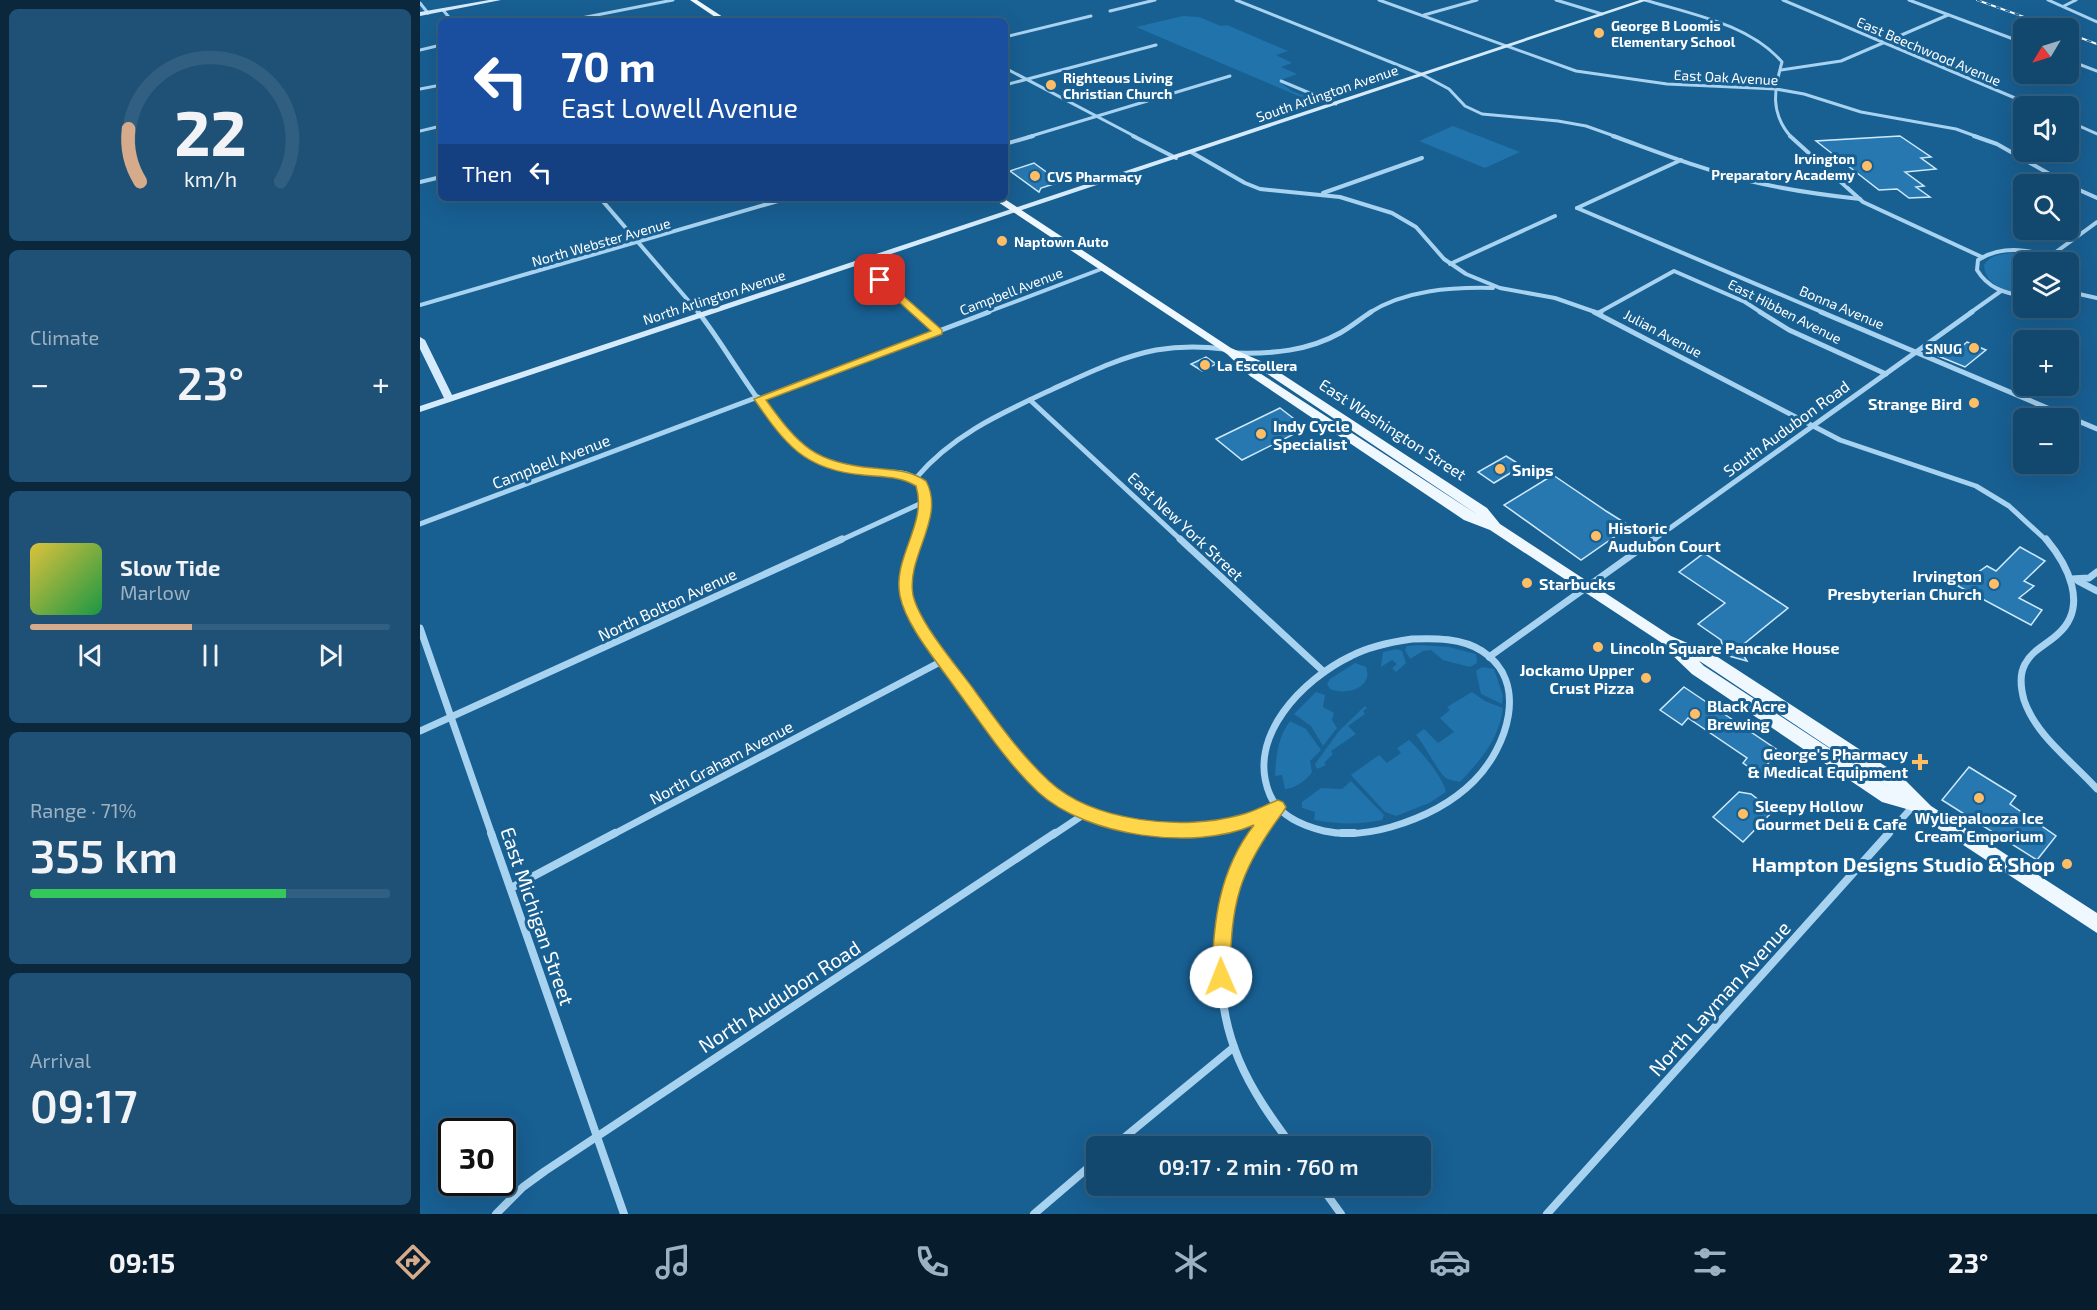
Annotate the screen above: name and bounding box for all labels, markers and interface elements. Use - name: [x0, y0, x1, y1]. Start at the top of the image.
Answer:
- street label: East Beechwood Avenue: [1854, 13, 2004, 89]
- place label: George B Loomis Elementary School: [1611, 17, 1736, 50]
- north arrow: [2013, 18, 2079, 84]
- map controls: [2013, 18, 2079, 474]
- marker: George B Loomis Elementary School: [1592, 26, 1606, 40]
- text: 70 m: [561, 40, 656, 90]
- icon: left: [462, 42, 540, 120]
- street label: South Arlington Avenue: [1254, 61, 1400, 125]
- street label: East Oak Avenue: [1673, 66, 1779, 88]
- place label: Righteous Living Christian Church: [1063, 69, 1173, 102]
- marker: Righteous Living Christian Church: [1044, 78, 1058, 92]
- text: East Lowell Avenue: [561, 91, 798, 123]
- text: 22: [174, 94, 246, 169]
- button: sound: [2013, 96, 2079, 162]
- place label: Irvington Preparatory Academy: [1711, 150, 1855, 183]
- icon: left: [524, 156, 557, 189]
- marker: Irvington Preparatory Academy: [1860, 159, 1874, 173]
- text: Then: [462, 160, 512, 186]
- text: km/h: [183, 166, 237, 191]
- place label: CVS Pharmacy: [1047, 168, 1142, 185]
- marker: CVS Pharmacy: [1028, 169, 1042, 183]
- button: search: [2013, 174, 2079, 240]
- street label: North Webster Avenue: [530, 214, 672, 270]
- place label: Naptown Auto: [1014, 233, 1109, 250]
- marker: Naptown Auto: [995, 234, 1009, 248]
- button: layers: [2013, 252, 2079, 318]
- pin: [854, 254, 905, 305]
- icon: arrive: [863, 263, 896, 296]
- street label: Campbell Avenue: [957, 263, 1065, 319]
- street label: North Arlington Avenue: [641, 266, 787, 328]
- street label: East Hibben Avenue: [1725, 275, 1845, 347]
- street label: Bonna Avenue: [1797, 282, 1887, 332]
- street label: Julian Avenue: [1621, 305, 1705, 361]
- text: Climate: [30, 325, 99, 349]
- button: +: [2013, 330, 2079, 396]
- place label: SNUG: [1925, 340, 1962, 357]
- marker: SNUG: [1967, 341, 1981, 355]
- text: 23°: [177, 355, 244, 409]
- place label: La Escollera: [1217, 357, 1297, 374]
- marker: La Escollera: [1198, 358, 1212, 372]
- text: −: [30, 363, 49, 403]
- text: +: [372, 363, 390, 403]
- street label: East Washington Street: [1316, 374, 1470, 484]
- street label: South Audubon Road: [1719, 376, 1853, 480]
- place label: Strange Bird: [1868, 394, 1962, 413]
- marker: Strange Bird: [1967, 396, 1981, 410]
- button: −: [2013, 408, 2079, 474]
- place label: Indy Cycle Specialist: [1273, 416, 1350, 453]
- marker: Indy Cycle Specialist: [1254, 427, 1268, 441]
- street label: Campbell Avenue: [489, 430, 613, 492]
- place label: Snips: [1512, 460, 1554, 479]
- marker: Snips: [1493, 462, 1507, 476]
- street label: East New York Street: [1124, 468, 1248, 584]
- place label: Historic Audubon Court: [1608, 518, 1721, 555]
- marker: Historic Audubon Court: [1589, 529, 1603, 543]
- text: Slow Tide: [120, 554, 220, 580]
- street label: North Bolton Avenue: [595, 564, 739, 644]
- place label: Irvington Presbyterian Church: [1827, 566, 1982, 604]
- place label: Starbucks: [1539, 574, 1615, 593]
- marker: Starbucks: [1520, 576, 1534, 590]
- marker: Irvington Presbyterian Church: [1987, 577, 2001, 591]
- text: Marlow: [120, 580, 190, 604]
- place label: Lincoln Square Pancake House: [1610, 638, 1840, 657]
- icon: previous: [74, 639, 107, 672]
- icon: pause: [194, 639, 227, 672]
- icon: next: [314, 639, 347, 672]
- marker: Lincoln Square Pancake House: [1591, 640, 1605, 654]
- place label: Jockamo Upper Crust Pizza: [1519, 660, 1634, 697]
- marker: Jockamo Upper Crust Pizza: [1639, 671, 1653, 685]
- place label: Black Acre Brewing: [1707, 696, 1786, 733]
- marker: Black Acre Brewing: [1688, 707, 1702, 721]
- street label: North Graham Avenue: [646, 716, 796, 808]
- place label: George's Pharmacy & Medical Equipment: [1747, 744, 1908, 781]
- marker: George's Pharmacy & Medical Equipment: [1913, 755, 1927, 769]
- marker: Wyliepalooza Ice Cream Emporium: [1972, 791, 1986, 805]
- place label: Sleepy Hollow Gourmet Deli & Cafe: [1755, 796, 1907, 833]
- text: Range · 71%: [30, 798, 137, 822]
- marker: Sleepy Hollow Gourmet Deli & Cafe: [1736, 807, 1750, 821]
- place label: Wyliepalooza Ice Cream Emporium: [1914, 808, 2044, 845]
- street label: East Michigan Street: [496, 824, 580, 1009]
- text: 355 km: [30, 828, 178, 882]
- place label: Hampton Designs Studio & Shop: [1752, 852, 2055, 876]
- marker: Hampton Designs Studio & Shop: [2060, 857, 2074, 871]
- street label: North Layman Avenue: [1643, 916, 1795, 1080]
- street label: North Audubon Road: [693, 935, 865, 1057]
- position arrow: [1189, 945, 1253, 1009]
- text: Arrival: [30, 1048, 91, 1072]
- text: 09:17: [30, 1078, 137, 1132]
- speed limit sign: 30: [438, 1118, 516, 1196]
- text: 09:17 · 2 min · 760 m: [1158, 1153, 1359, 1179]
- icon: directions: [392, 1241, 434, 1283]
- icon: music: [652, 1241, 694, 1283]
- icon: phone: [911, 1241, 953, 1283]
- icon: climate: [1170, 1241, 1212, 1283]
- icon: car: [1429, 1241, 1471, 1283]
- icon: filters: [1689, 1241, 1731, 1283]
- text: 09:15: [109, 1246, 175, 1278]
- text: 23°: [1948, 1246, 1988, 1278]

